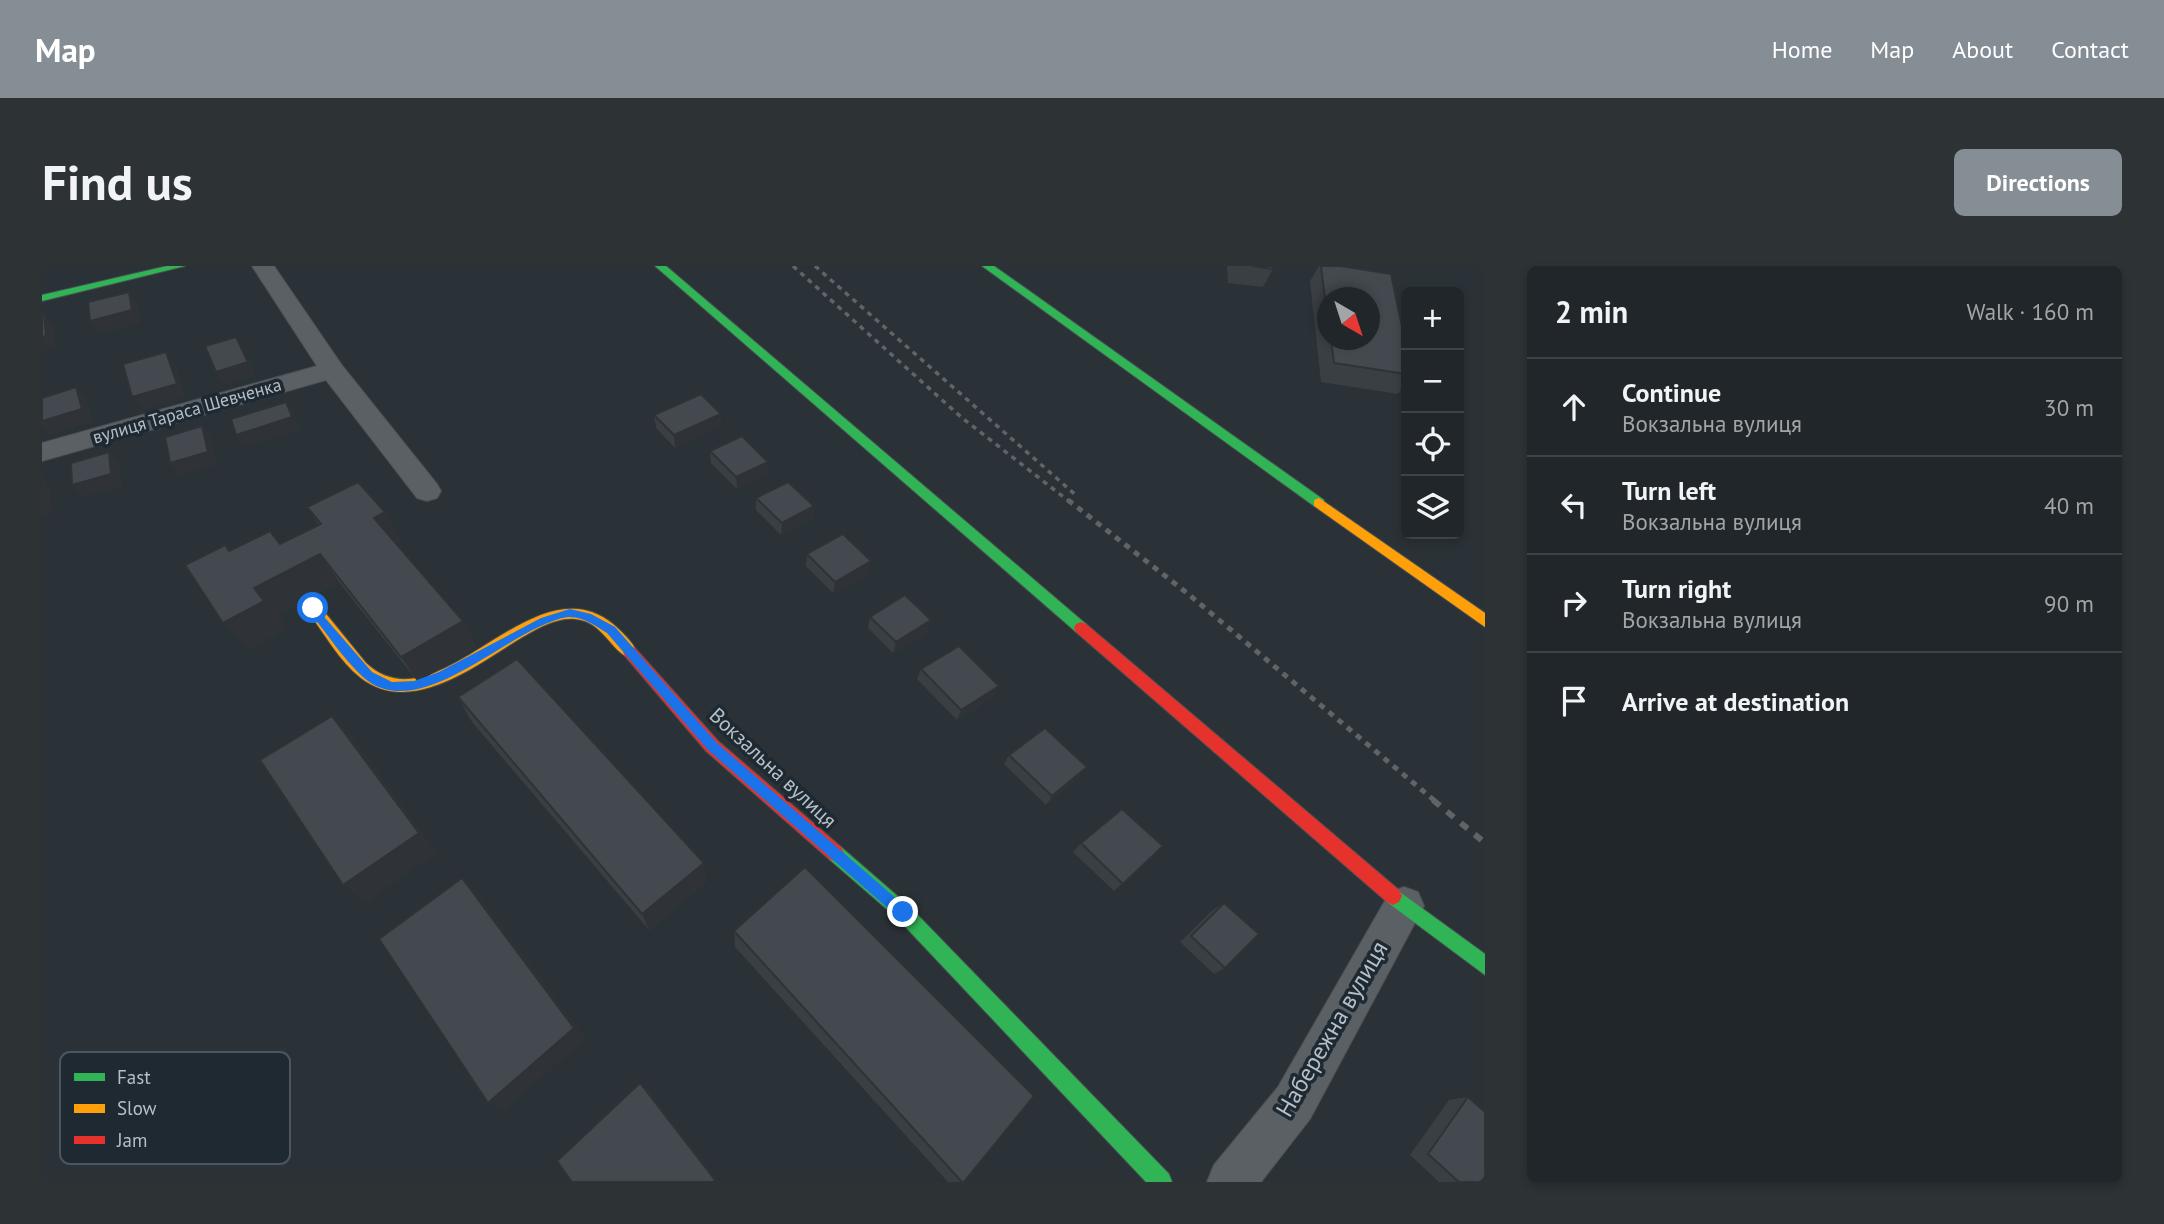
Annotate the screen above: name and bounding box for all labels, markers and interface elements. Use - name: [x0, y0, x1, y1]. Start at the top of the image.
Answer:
- text: Map: [35, 28, 96, 71]
- text: Home: [1772, 34, 1832, 65]
- text: Map: [1870, 34, 1914, 65]
- text: About: [1952, 34, 2013, 65]
- text: Contact: [2051, 34, 2129, 65]
- button: Directions: [1954, 149, 2122, 216]
- text: Find us: [42, 150, 193, 214]
- north arrow: [1317, 287, 1380, 350]
- map controls: [1401, 287, 1464, 539]
- button: +: [1401, 287, 1464, 350]
- text: 2 min: [1555, 292, 1628, 331]
- text: Walk · 160 m: [1967, 297, 2094, 326]
- button: −: [1401, 350, 1464, 413]
- street label: вулиця Тараса Шевченка: [90, 373, 284, 448]
- text: Continue: [1622, 376, 1721, 409]
- icon: ahead: [1555, 388, 1593, 426]
- text: 30 m: [2044, 393, 2094, 422]
- text: Вокзальна вулиця: [1622, 409, 1802, 438]
- button: locate: [1401, 413, 1464, 476]
- text: Turn left: [1622, 474, 1716, 507]
- button: layers: [1401, 476, 1464, 539]
- icon: left: [1555, 486, 1593, 524]
- text: 40 m: [2044, 491, 2094, 520]
- text: Вокзальна вулиця: [1622, 507, 1802, 536]
- text: Turn right: [1622, 572, 1731, 605]
- icon: right: [1555, 584, 1593, 622]
- text: 90 m: [2044, 589, 2094, 618]
- route start: [297, 592, 328, 623]
- text: Вокзальна вулиця: [1622, 605, 1802, 634]
- icon: arrive: [1555, 682, 1593, 720]
- text: Arrive at destination: [1622, 685, 1849, 718]
- street label: Вокзальна вулиця: [704, 702, 843, 834]
- route end: [887, 896, 918, 927]
- street label: Набережна вулиця: [1269, 935, 1394, 1122]
- legend: [60, 1052, 290, 1164]
- text: Fast: [117, 1065, 151, 1089]
- text: Slow: [117, 1096, 157, 1120]
- text: Jam: [116, 1128, 147, 1152]

